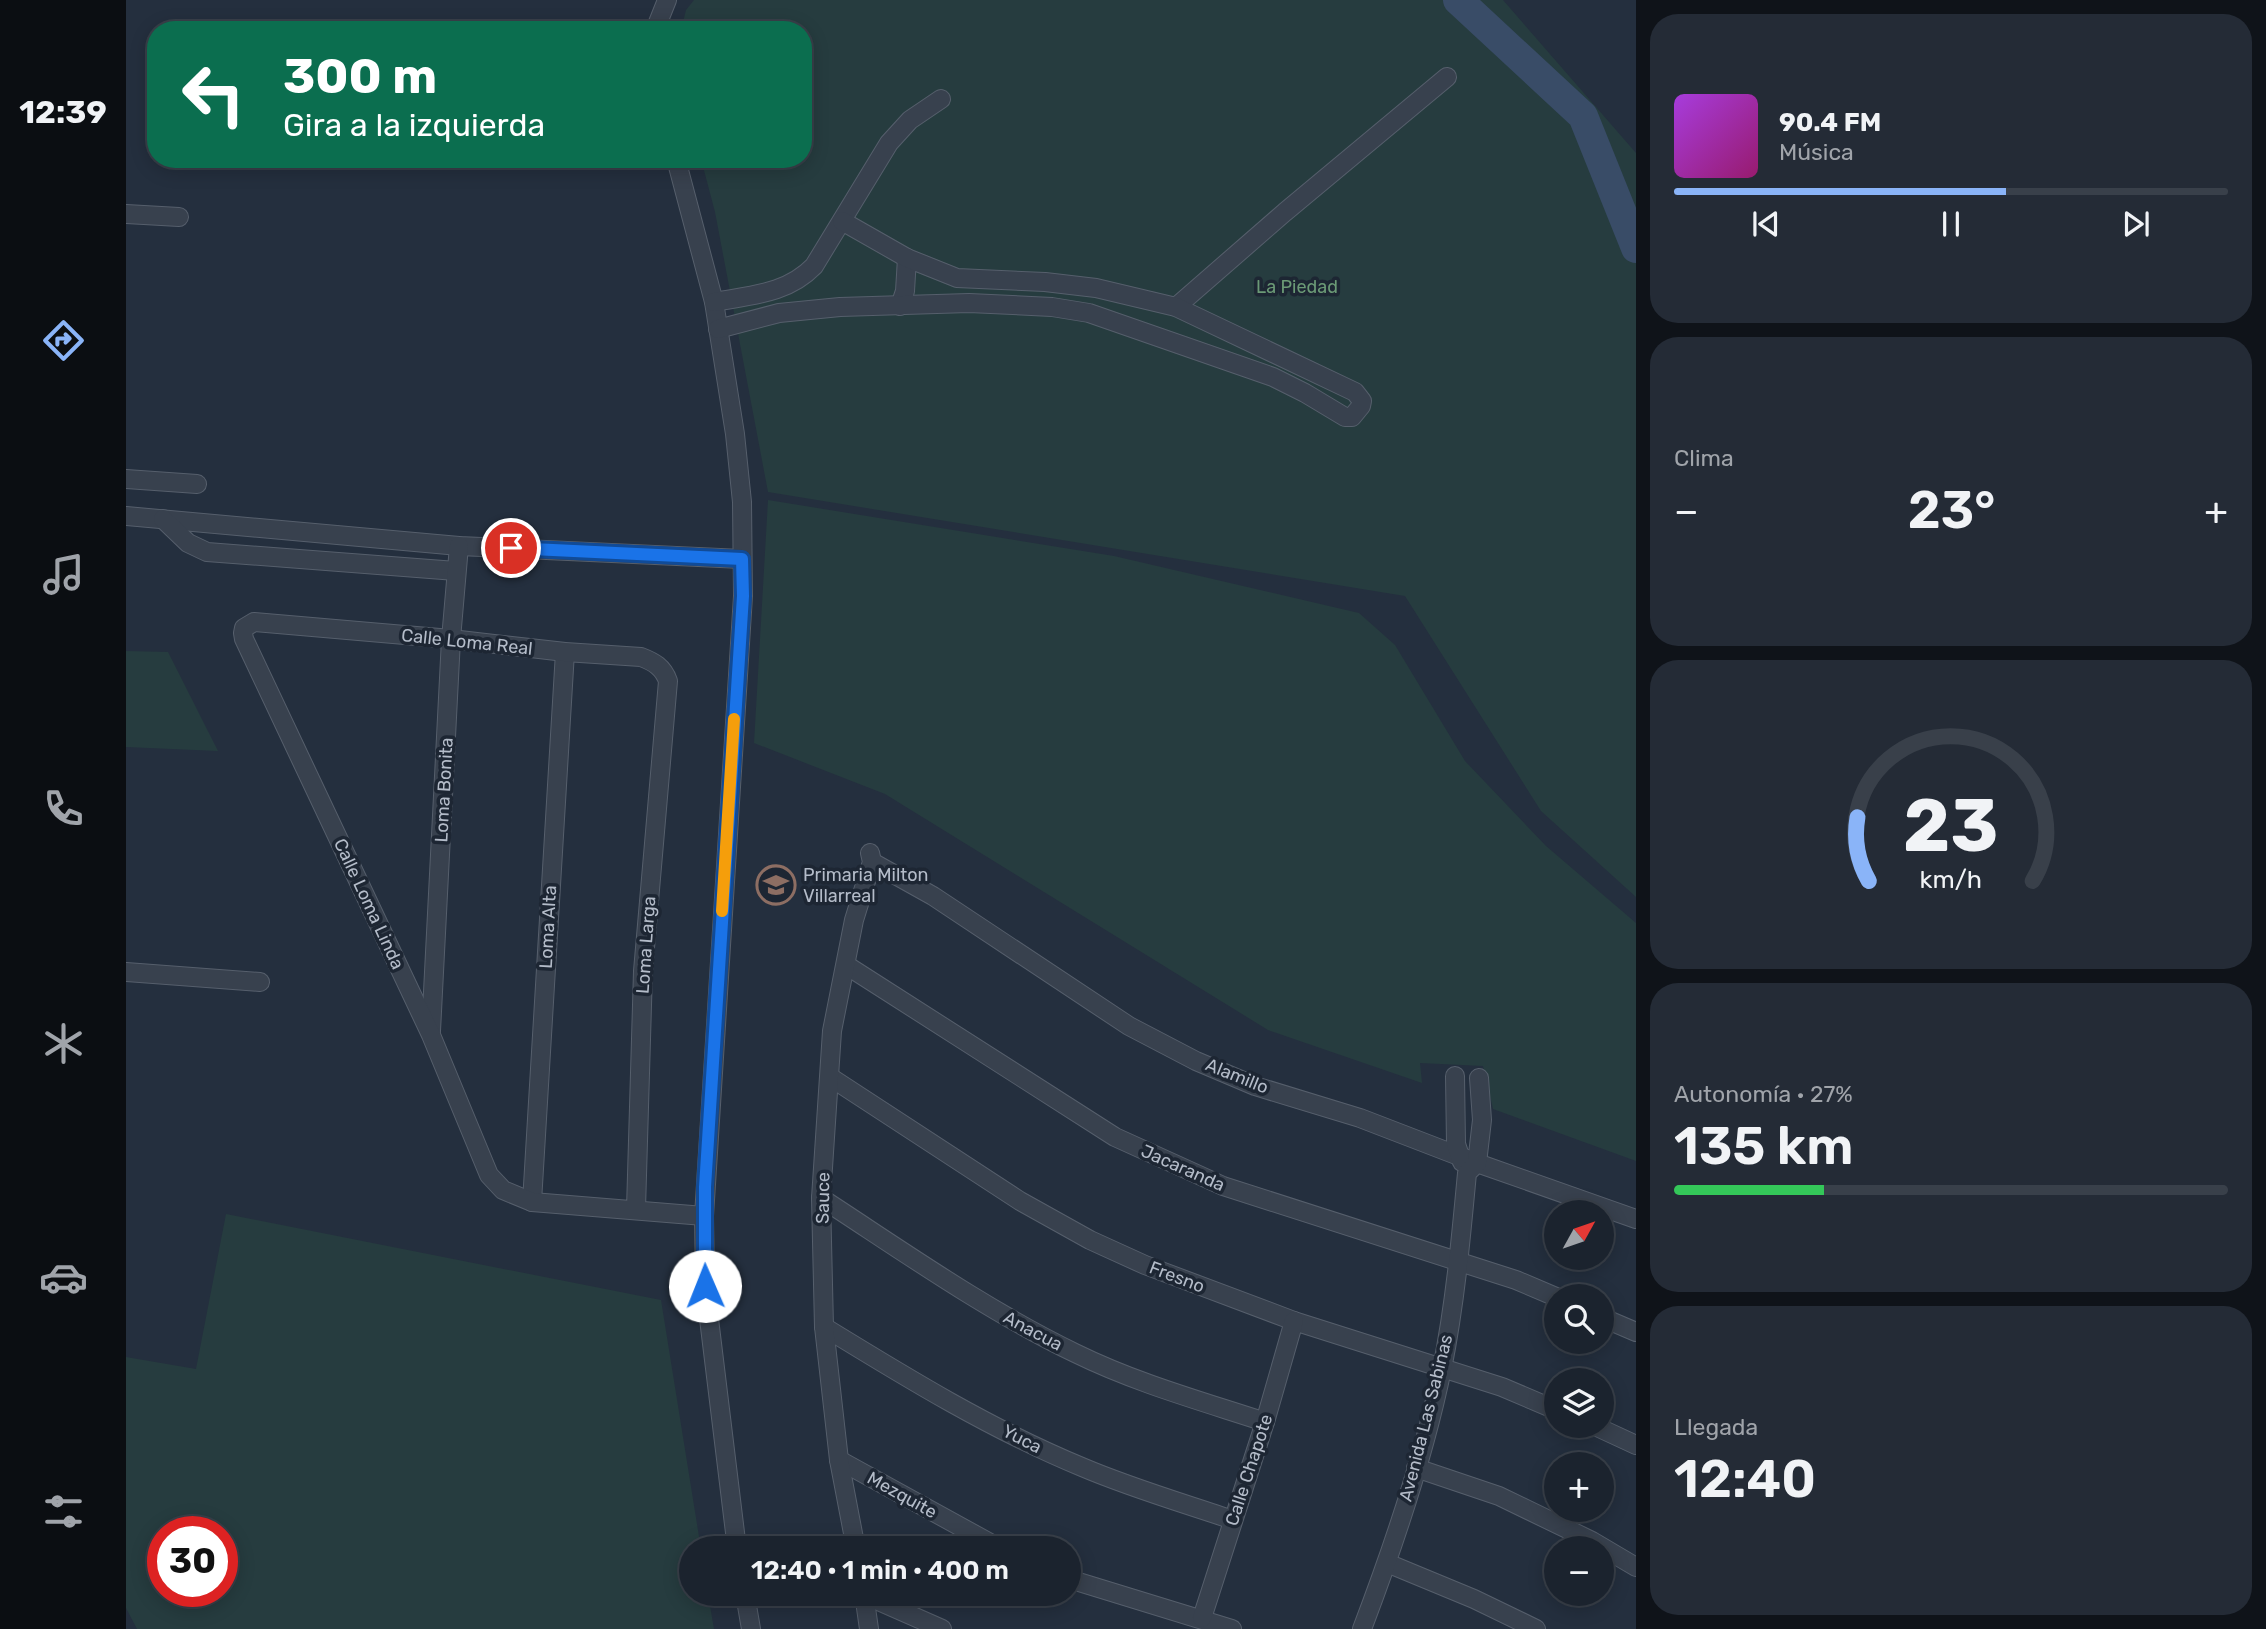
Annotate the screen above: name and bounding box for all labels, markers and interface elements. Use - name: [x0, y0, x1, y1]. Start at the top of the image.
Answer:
- text: 300 m: [283, 47, 437, 105]
- icon: left: [168, 49, 259, 140]
- text: 12:39: [19, 93, 107, 131]
- text: Gira a la izquierda: [283, 106, 545, 144]
- text: 90.4 FM: [1779, 107, 1881, 138]
- text: Música: [1779, 138, 1854, 166]
- icon: previous: [1747, 205, 1785, 243]
- icon: pause: [1932, 205, 1970, 243]
- icon: next: [2117, 205, 2155, 243]
- park label: La Piedad: [1256, 276, 1338, 298]
- icon: directions: [39, 316, 88, 365]
- text: Clima: [1674, 444, 1734, 472]
- text: 23°: [1908, 479, 1995, 541]
- text: −: [1674, 488, 1699, 534]
- text: +: [2204, 488, 2228, 534]
- pin: [481, 518, 541, 578]
- icon: arrive: [492, 529, 530, 567]
- icon: music: [39, 550, 88, 599]
- street label: Calle Loma Real: [400, 624, 534, 660]
- street label: Loma Bonita: [430, 737, 458, 843]
- text: 23: [1903, 783, 1999, 869]
- icon: phone: [39, 784, 88, 833]
- street label: Calle Loma Linda: [329, 835, 409, 973]
- school or university icon: Primaria Milton Villarreal: [755, 864, 797, 906]
- place label: Primaria Milton Villarreal: [803, 864, 929, 907]
- text: km/h: [1920, 864, 1982, 893]
- street label: Loma Alta: [535, 885, 561, 969]
- street label: Loma Larga: [632, 895, 660, 995]
- icon: climate: [39, 1019, 88, 1068]
- street label: Alamillo: [1202, 1053, 1272, 1099]
- text: Autonomía · 27%: [1674, 1080, 1853, 1108]
- text: 135 km: [1674, 1115, 1854, 1177]
- street label: Jacaranda: [1138, 1140, 1228, 1196]
- street label: Sauce: [812, 1172, 834, 1224]
- north arrow: [1544, 1200, 1614, 1270]
- map controls: [1544, 1200, 1614, 1606]
- position arrow: [668, 1249, 742, 1323]
- icon: car: [39, 1253, 88, 1302]
- street label: Fresno: [1146, 1256, 1208, 1298]
- button: search: [1544, 1284, 1614, 1354]
- street label: Anacua: [1000, 1306, 1066, 1356]
- street label: Avenida Las Sabinas: [1395, 1332, 1457, 1504]
- button: layers: [1544, 1368, 1614, 1438]
- street label: Calle Chapote: [1221, 1411, 1277, 1529]
- text: Llegada: [1674, 1413, 1758, 1441]
- street label: Yuca: [999, 1420, 1045, 1458]
- text: 12:40: [1674, 1448, 1816, 1510]
- button: +: [1544, 1452, 1614, 1522]
- street label: Mezquite: [863, 1467, 941, 1523]
- icon: filters: [39, 1487, 88, 1536]
- speed limit sign: 30: [147, 1516, 238, 1607]
- button: −: [1544, 1536, 1614, 1606]
- text: 12:40 · 1 min · 400 m: [751, 1555, 1009, 1586]

